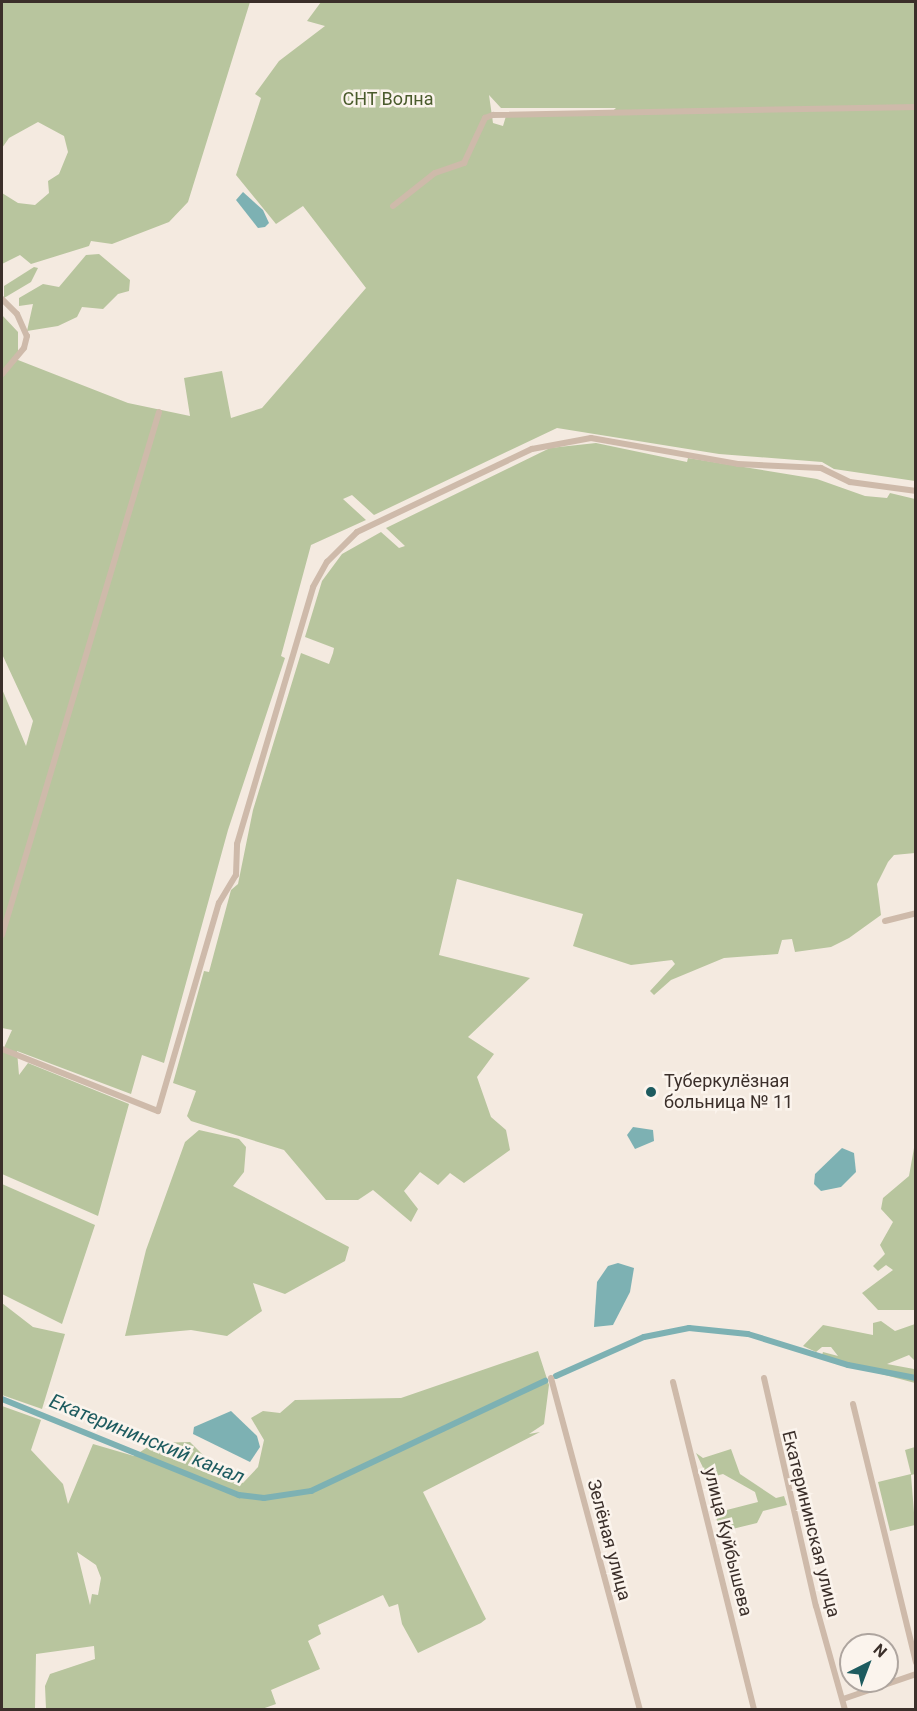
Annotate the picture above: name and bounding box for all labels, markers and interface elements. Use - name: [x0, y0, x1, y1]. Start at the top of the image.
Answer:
- park label: СНТ Волна: [342, 88, 434, 110]
- place label: Туберкулёзная больница № 11: [664, 1071, 793, 1114]
- marker: Туберкулёзная больница № 11: [642, 1083, 660, 1101]
- water label: Екатерининский канал: [46, 1389, 248, 1489]
- street label: Екатерининская улица: [777, 1429, 845, 1619]
- street label: улица Куйбышева: [699, 1466, 757, 1618]
- street label: Зелёная улица: [583, 1477, 635, 1603]
- north arrow: [839, 1633, 899, 1693]
- text: N: [869, 1640, 891, 1662]

